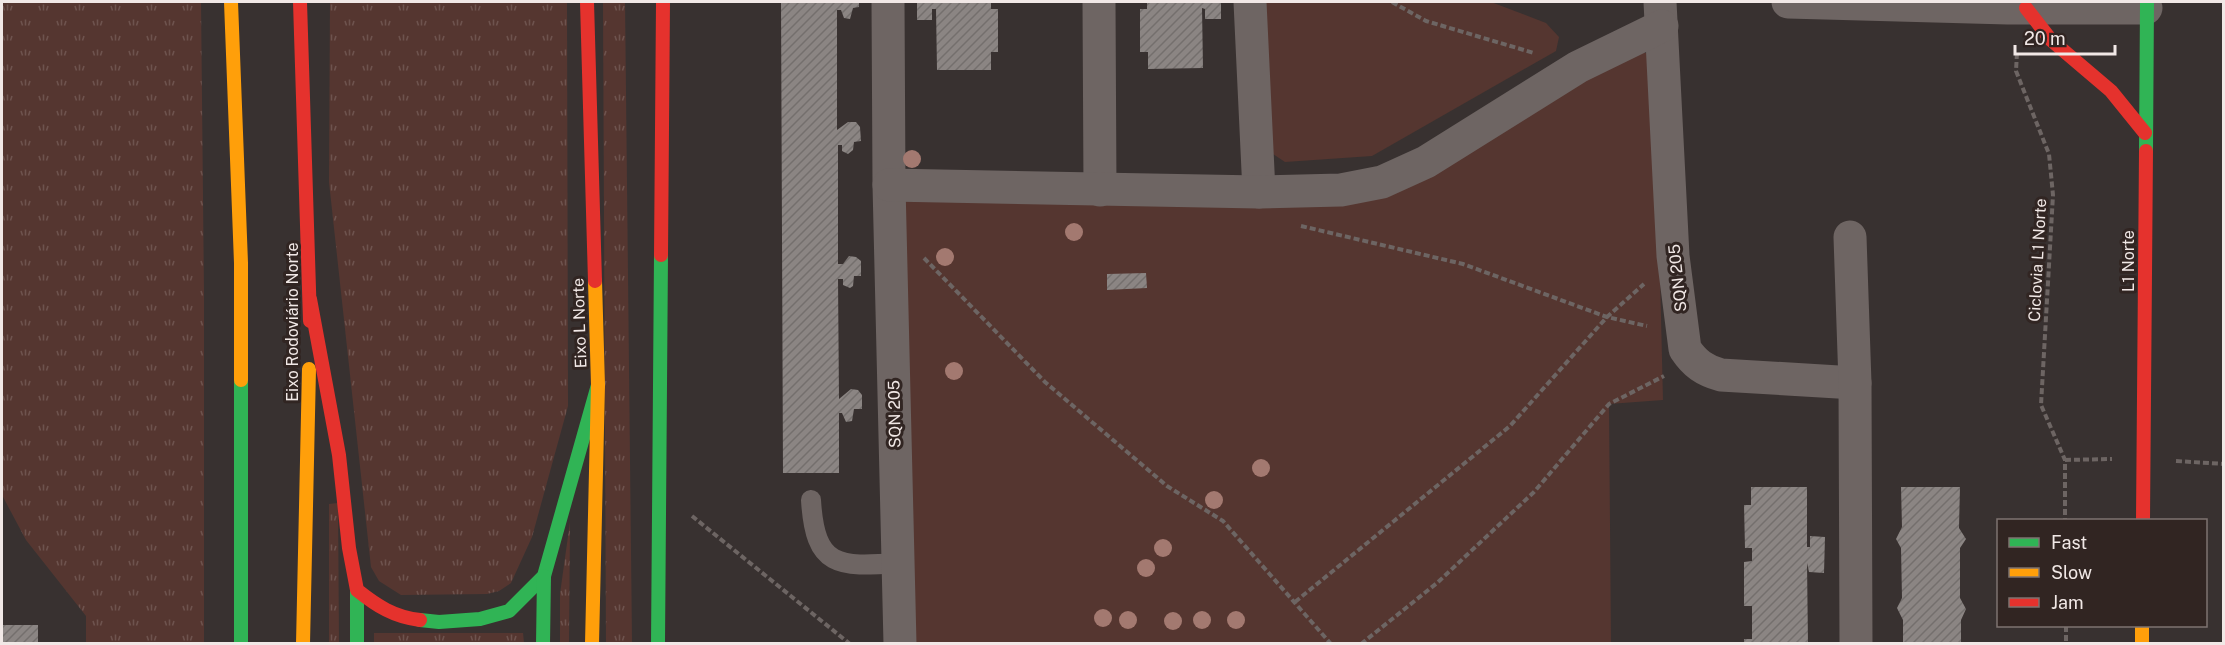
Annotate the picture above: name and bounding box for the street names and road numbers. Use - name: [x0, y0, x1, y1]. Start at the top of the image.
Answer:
- street label: Ciclovia L1 Norte: [2025, 198, 2050, 322]
- street label: L1 Norte: [2119, 230, 2138, 292]
- street label: Eixo Rodoviário Norte: [283, 242, 302, 402]
- street label: SQN 205: [1664, 243, 1690, 313]
- street label: Eixo L Norte: [568, 277, 591, 369]
- street label: SQN 205: [884, 380, 905, 448]

